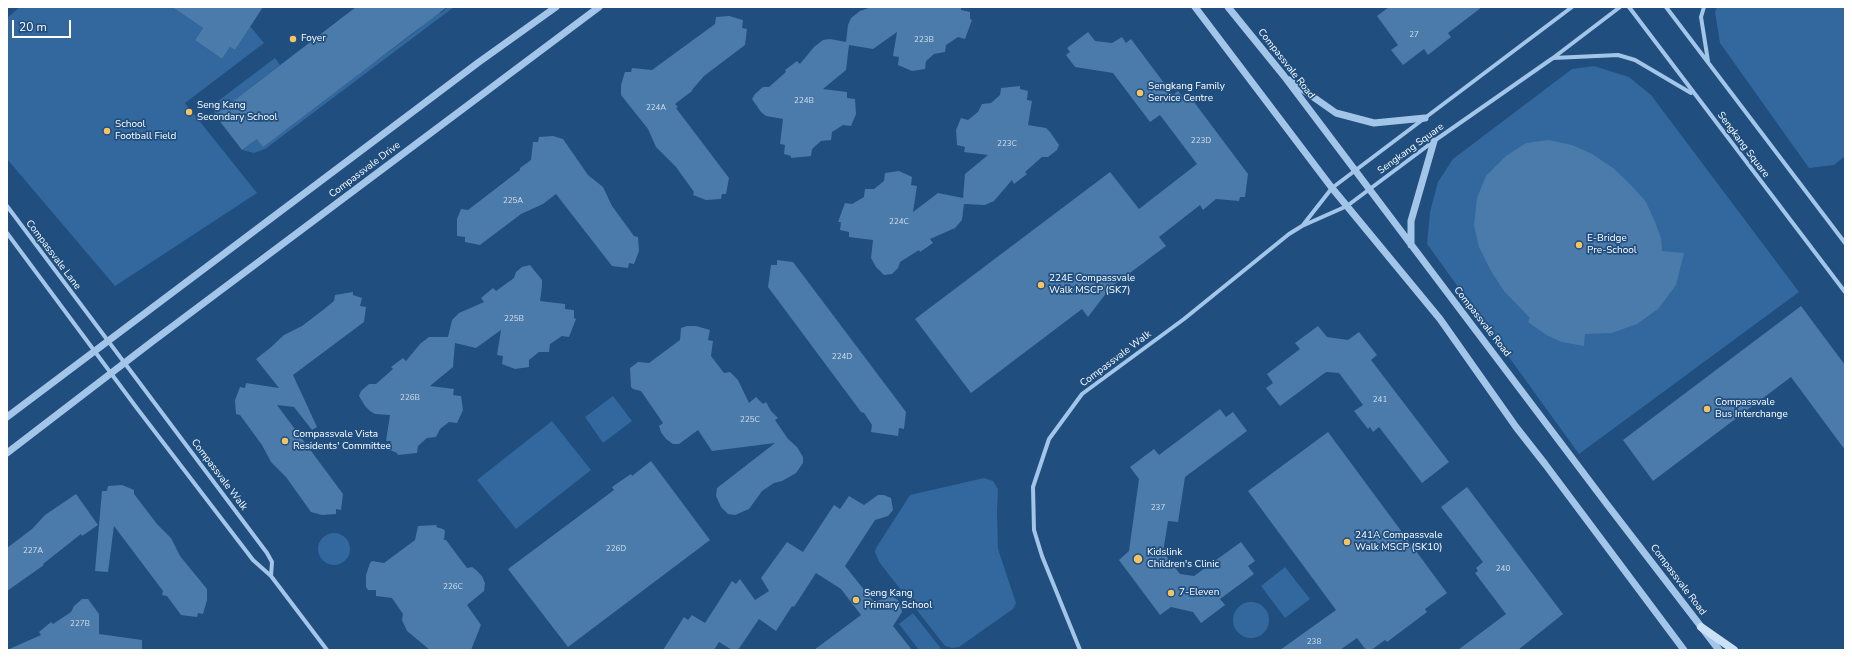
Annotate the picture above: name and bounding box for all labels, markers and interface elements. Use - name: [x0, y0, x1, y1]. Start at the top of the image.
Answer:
- scale bar: [14, 12, 73, 38]
- text: 20 m: [19, 19, 47, 35]
- street label: Compassvale Road: [1255, 27, 1317, 101]
- house number: 27: [1409, 30, 1419, 40]
- place label: Foyer: [301, 33, 326, 45]
- marker: Foyer: [288, 34, 298, 44]
- house number: 223B: [914, 35, 934, 45]
- place label: Sengkang Family Service Centre: [1148, 81, 1225, 104]
- marker: Sengkang Family Service Centre: [1135, 88, 1145, 98]
- house number: 224B: [794, 96, 814, 106]
- place label: Seng Kang Secondary School: [197, 100, 277, 124]
- house number: 224A: [646, 103, 666, 113]
- marker: Seng Kang Secondary School: [184, 107, 194, 117]
- street label: Sengkang Square: [1714, 110, 1772, 180]
- place label: School Football Field: [115, 119, 176, 142]
- street label: Sengkang Square: [1375, 121, 1447, 177]
- marker: School Football Field: [102, 126, 112, 136]
- house number: 223D: [1191, 136, 1211, 146]
- street label: Compassvale Drive: [327, 139, 403, 201]
- house number: 223C: [997, 139, 1017, 149]
- house number: 225A: [503, 196, 523, 206]
- house number: 224C: [889, 217, 909, 227]
- street label: Compassvale Lane: [23, 218, 83, 292]
- place label: E-Bridge Pre-School: [1587, 233, 1637, 256]
- marker: E-Bridge Pre-School: [1574, 240, 1584, 250]
- place label: 224E Compassvale Walk MSCP (SK7): [1049, 273, 1135, 296]
- marker: 224E Compassvale Walk MSCP (SK7): [1036, 280, 1046, 290]
- street label: Compassvale Road: [1451, 285, 1513, 359]
- house number: 225B: [504, 314, 524, 324]
- street label: Compassvale Walk: [1078, 328, 1154, 390]
- house number: 224D: [832, 352, 852, 362]
- house number: 226B: [400, 393, 420, 403]
- house number: 241: [1373, 395, 1387, 405]
- place label: Compassvale Bus Interchange: [1715, 397, 1788, 420]
- marker: Compassvale Bus Interchange: [1702, 404, 1712, 414]
- house number: 225C: [740, 415, 760, 425]
- place label: Compassvale Vista Residents' Committee: [293, 429, 391, 452]
- marker: Compassvale Vista Residents' Committee: [280, 436, 290, 446]
- street label: Compassvale Walk: [188, 437, 250, 513]
- house number: 237: [1151, 503, 1165, 513]
- place label: 241A Compassvale Walk MSCP (SK10): [1355, 530, 1443, 554]
- marker: 241A Compassvale Walk MSCP (SK10): [1342, 537, 1352, 547]
- street label: Compassvale Road: [1647, 542, 1709, 618]
- house number: 226D: [606, 544, 626, 554]
- house number: 227A: [23, 546, 43, 556]
- place label: Kidslink Children's Clinic: [1147, 547, 1219, 570]
- marker: Kidslink Children's Clinic: [1132, 553, 1144, 565]
- house number: 240: [1496, 564, 1510, 574]
- house number: 226C: [443, 582, 463, 592]
- place label: 7-Eleven: [1179, 587, 1219, 599]
- place label: Seng Kang Primary School: [864, 588, 932, 612]
- marker: 7-Eleven: [1166, 588, 1176, 598]
- marker: Seng Kang Primary School: [851, 595, 861, 605]
- house number: 227B: [70, 619, 90, 629]
- house number: 238: [1307, 637, 1321, 647]

